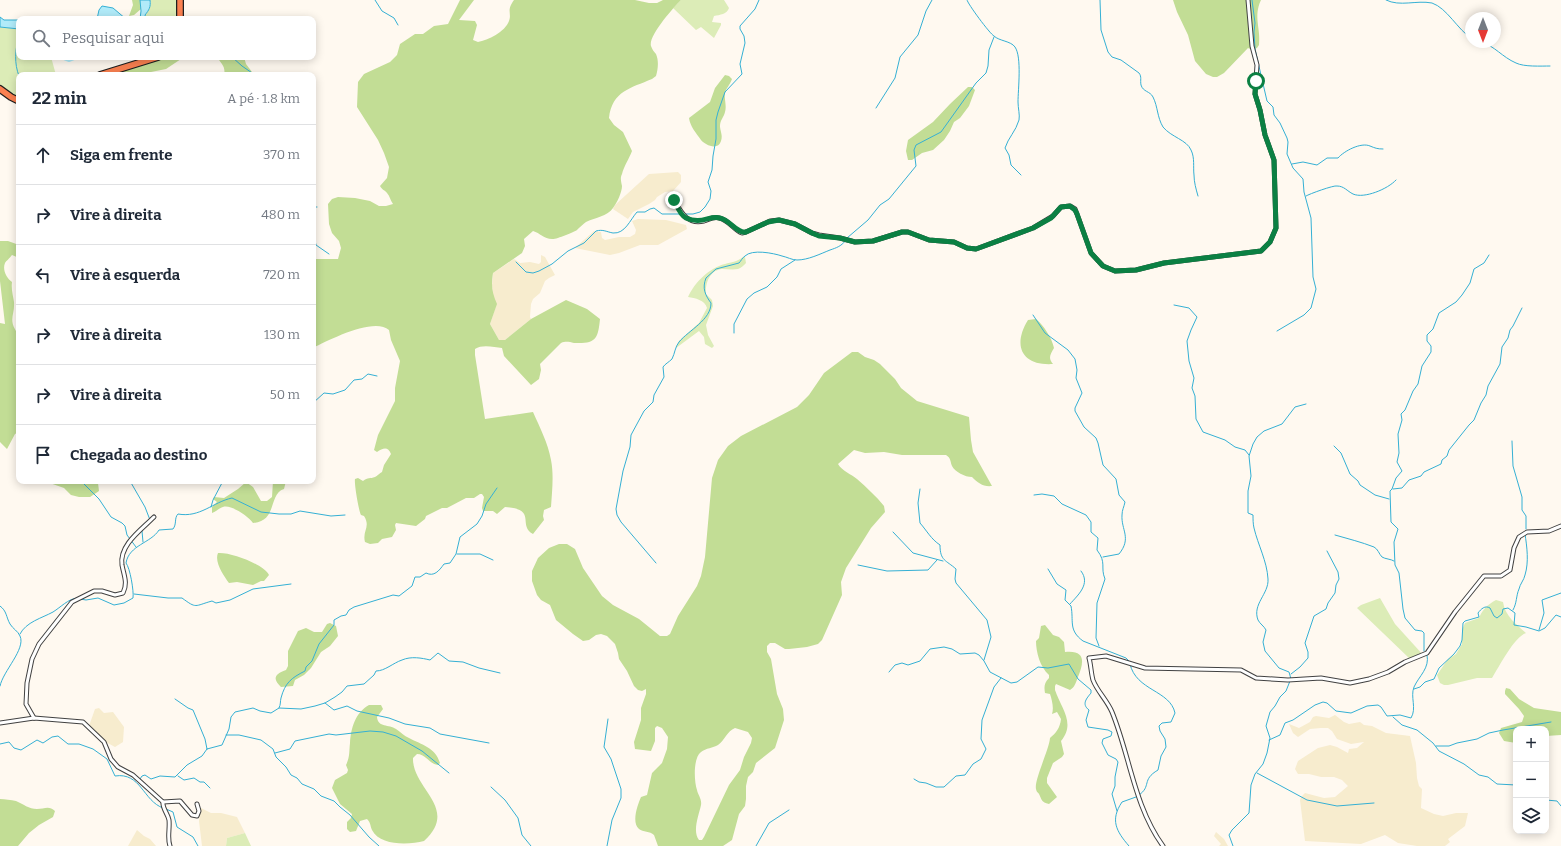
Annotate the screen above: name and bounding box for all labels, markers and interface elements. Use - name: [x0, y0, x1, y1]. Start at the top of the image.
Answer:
- north arrow: [1465, 12, 1501, 48]
- search box: [16, 16, 316, 60]
- icon: search: [30, 27, 52, 49]
- text: Pesquisar aqui: [62, 29, 164, 47]
- route start: [1247, 72, 1265, 90]
- text: 22 min: [32, 88, 87, 109]
- text: A pé · 1.8 km: [227, 91, 300, 106]
- icon: ahead: [32, 144, 54, 166]
- text: Siga em frente: [70, 146, 173, 164]
- text: 370 m: [263, 147, 300, 162]
- route end: [665, 191, 683, 209]
- icon: right: [32, 204, 54, 226]
- text: Vire à direita: [70, 206, 162, 224]
- text: 480 m: [261, 207, 300, 222]
- icon: left: [32, 264, 54, 286]
- text: Vire à esquerda: [70, 266, 180, 284]
- text: 720 m: [263, 267, 300, 282]
- icon: right: [32, 324, 54, 346]
- text: Vire à direita: [70, 326, 162, 344]
- text: 130 m: [264, 327, 300, 342]
- icon: right: [32, 384, 54, 406]
- text: Vire à direita: [70, 386, 162, 404]
- text: 50 m: [270, 387, 300, 402]
- icon: arrive: [32, 444, 54, 466]
- text: Chegada ao destino: [70, 446, 207, 464]
- map controls: [1513, 726, 1549, 834]
- button: +: [1513, 726, 1549, 762]
- button: −: [1513, 762, 1549, 798]
- button: layers: [1513, 798, 1549, 834]

